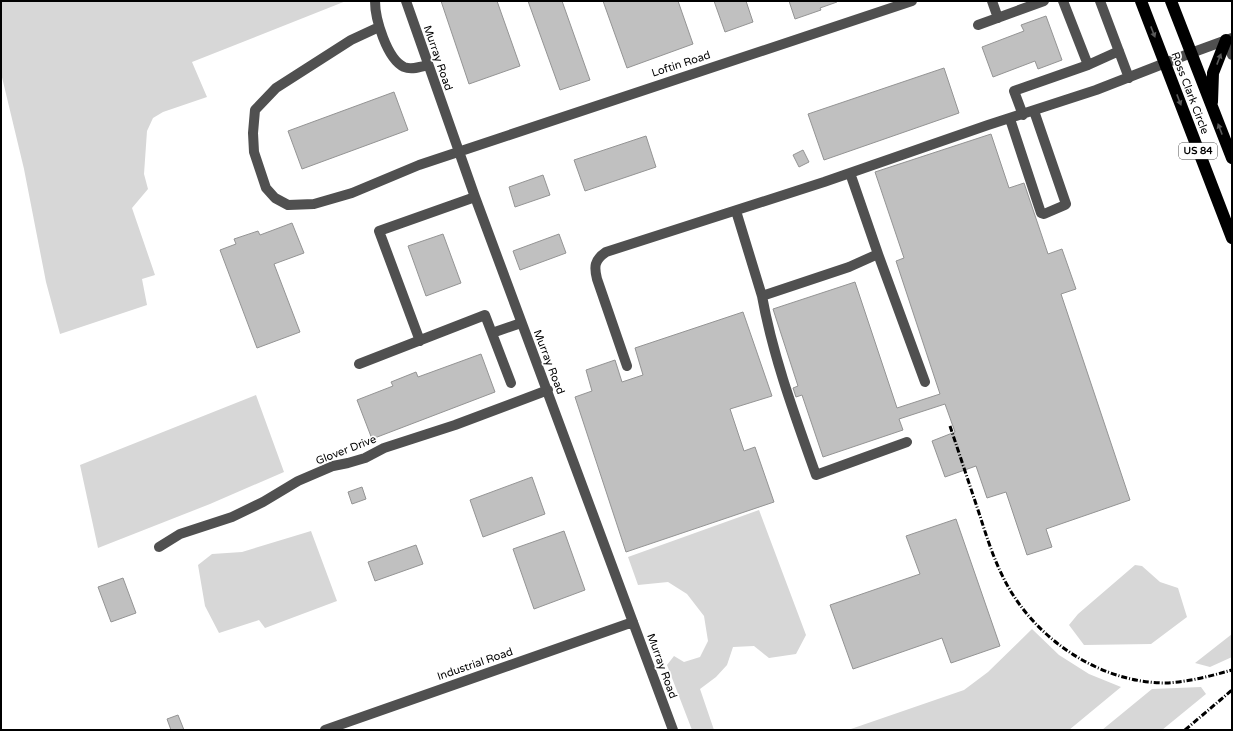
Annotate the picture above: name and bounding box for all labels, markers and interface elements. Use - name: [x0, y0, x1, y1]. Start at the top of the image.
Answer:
- street label: Murray Road: [421, 24, 455, 92]
- one-way arrow: [1150, 27, 1156, 39]
- street label: Loftin Road: [650, 48, 712, 80]
- street label: Ross Clark Circle: [1168, 50, 1212, 136]
- one-way arrow: [1216, 53, 1222, 65]
- one-way arrow: [1176, 94, 1182, 106]
- one-way arrow: [1217, 122, 1223, 134]
- road number: US 84: [1179, 143, 1217, 159]
- street label: Murray Road: [531, 328, 567, 396]
- street label: Glover Drive: [314, 432, 378, 468]
- street label: Murray Road: [644, 632, 680, 700]
- street label: Industrial Road: [435, 645, 515, 683]

